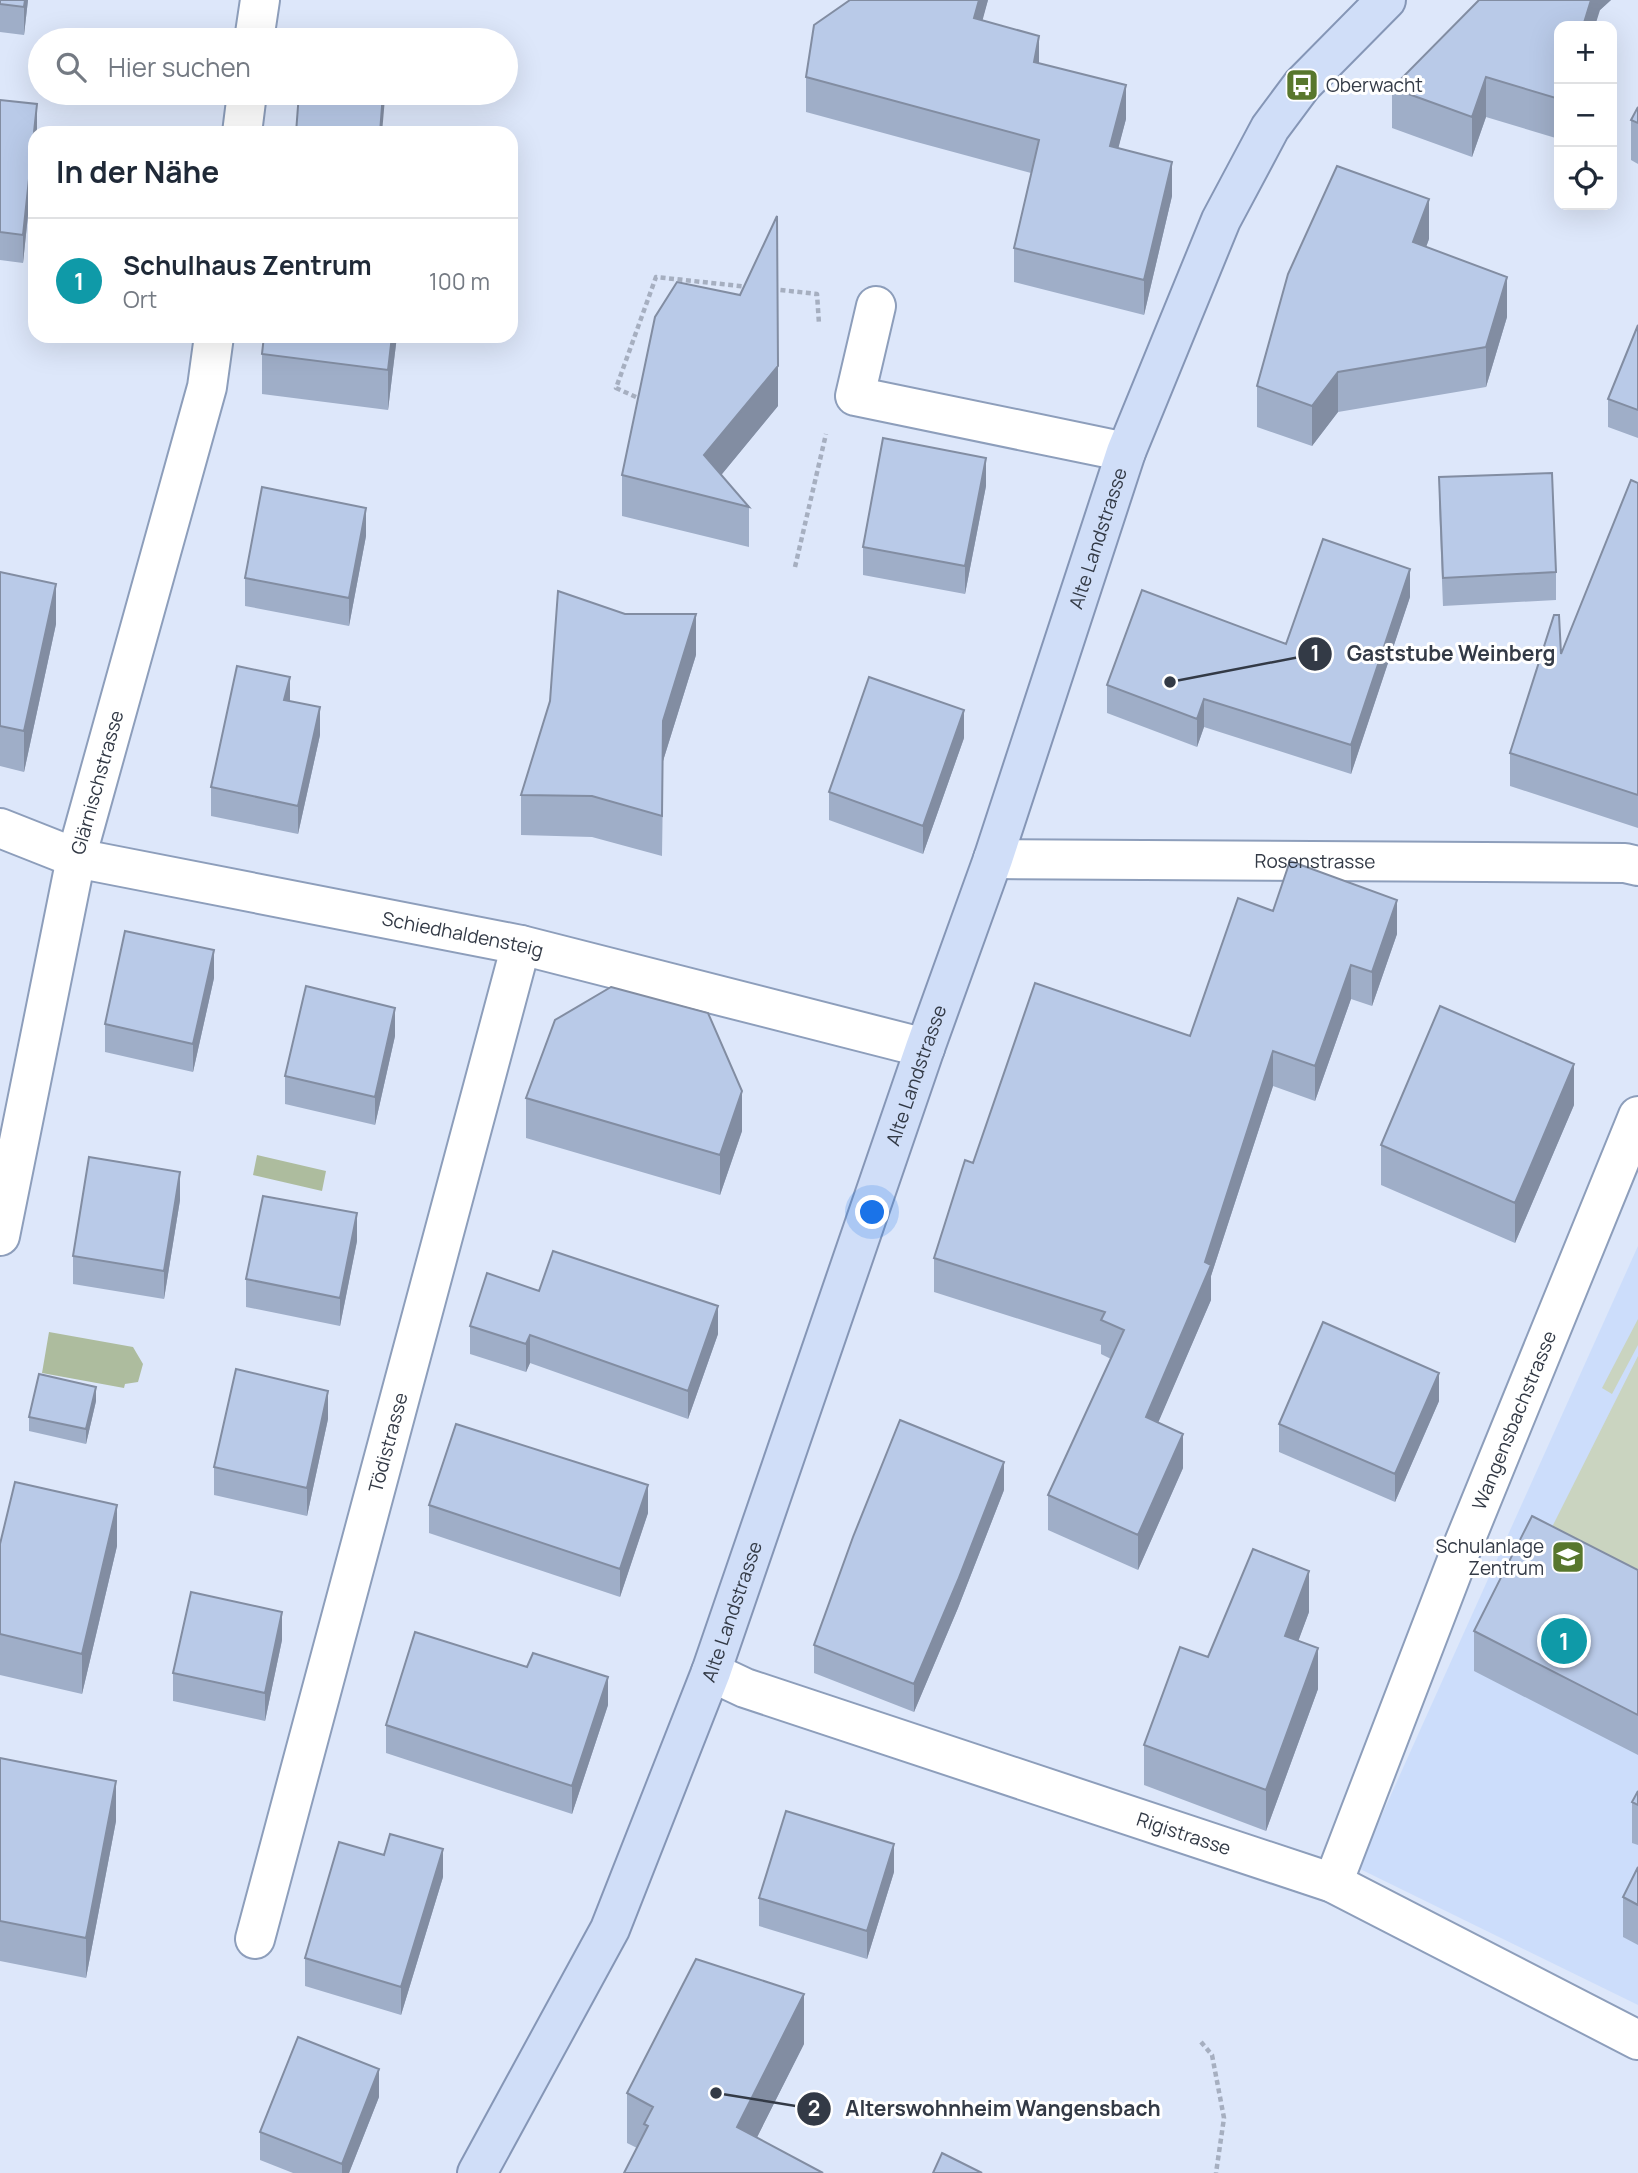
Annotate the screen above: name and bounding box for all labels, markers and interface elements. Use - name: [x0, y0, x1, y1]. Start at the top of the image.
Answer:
- map controls: [1554, 21, 1617, 210]
- button: +: [1554, 21, 1617, 84]
- search box: [28, 28, 518, 105]
- icon: search: [52, 48, 90, 86]
- text: Hier suchen: [108, 49, 251, 85]
- bus stop icon: Oberwacht: [1283, 66, 1321, 104]
- place label: Oberwacht: [1326, 72, 1423, 98]
- button: −: [1554, 84, 1617, 147]
- button: locate: [1554, 147, 1617, 210]
- text: In der Nähe: [56, 151, 219, 192]
- text: Schulhaus Zentrum: [123, 247, 372, 283]
- text: 1: [74, 265, 84, 297]
- text: 100 m: [429, 265, 490, 297]
- text: Ort: [123, 283, 157, 315]
- street label: Alte Landstrasse: [1063, 464, 1133, 612]
- callout: Gaststube Weinberg: [1297, 633, 1569, 675]
- text: 1: [1310, 639, 1320, 667]
- text: Gaststube Weinberg: [1347, 639, 1555, 667]
- street label: Glärnischstrasse: [65, 707, 129, 857]
- street label: Rosenstrasse: [1254, 848, 1376, 874]
- street label: Schiedhaldensteig: [380, 905, 546, 963]
- street label: Alte Landstrasse: [880, 1001, 952, 1149]
- your location: [855, 1195, 889, 1229]
- street label: Wangensbachstrasse: [1466, 1327, 1562, 1514]
- street label: Tödistrasse: [362, 1390, 414, 1495]
- place label: Schulanlage Zentrum: [1436, 1533, 1544, 1581]
- street label: Alte Landstrasse: [695, 1538, 768, 1686]
- school or university icon: Schulanlage Zentrum: [1549, 1538, 1587, 1576]
- pin: 1: [1541, 1615, 1587, 1667]
- street label: Rigistrasse: [1133, 1806, 1234, 1861]
- callout: Alterswohnheim Wangensbach: [797, 2088, 1175, 2130]
- text: 2: [808, 2094, 820, 2122]
- text: Alterswohnheim Wangensbach: [845, 2094, 1161, 2122]

